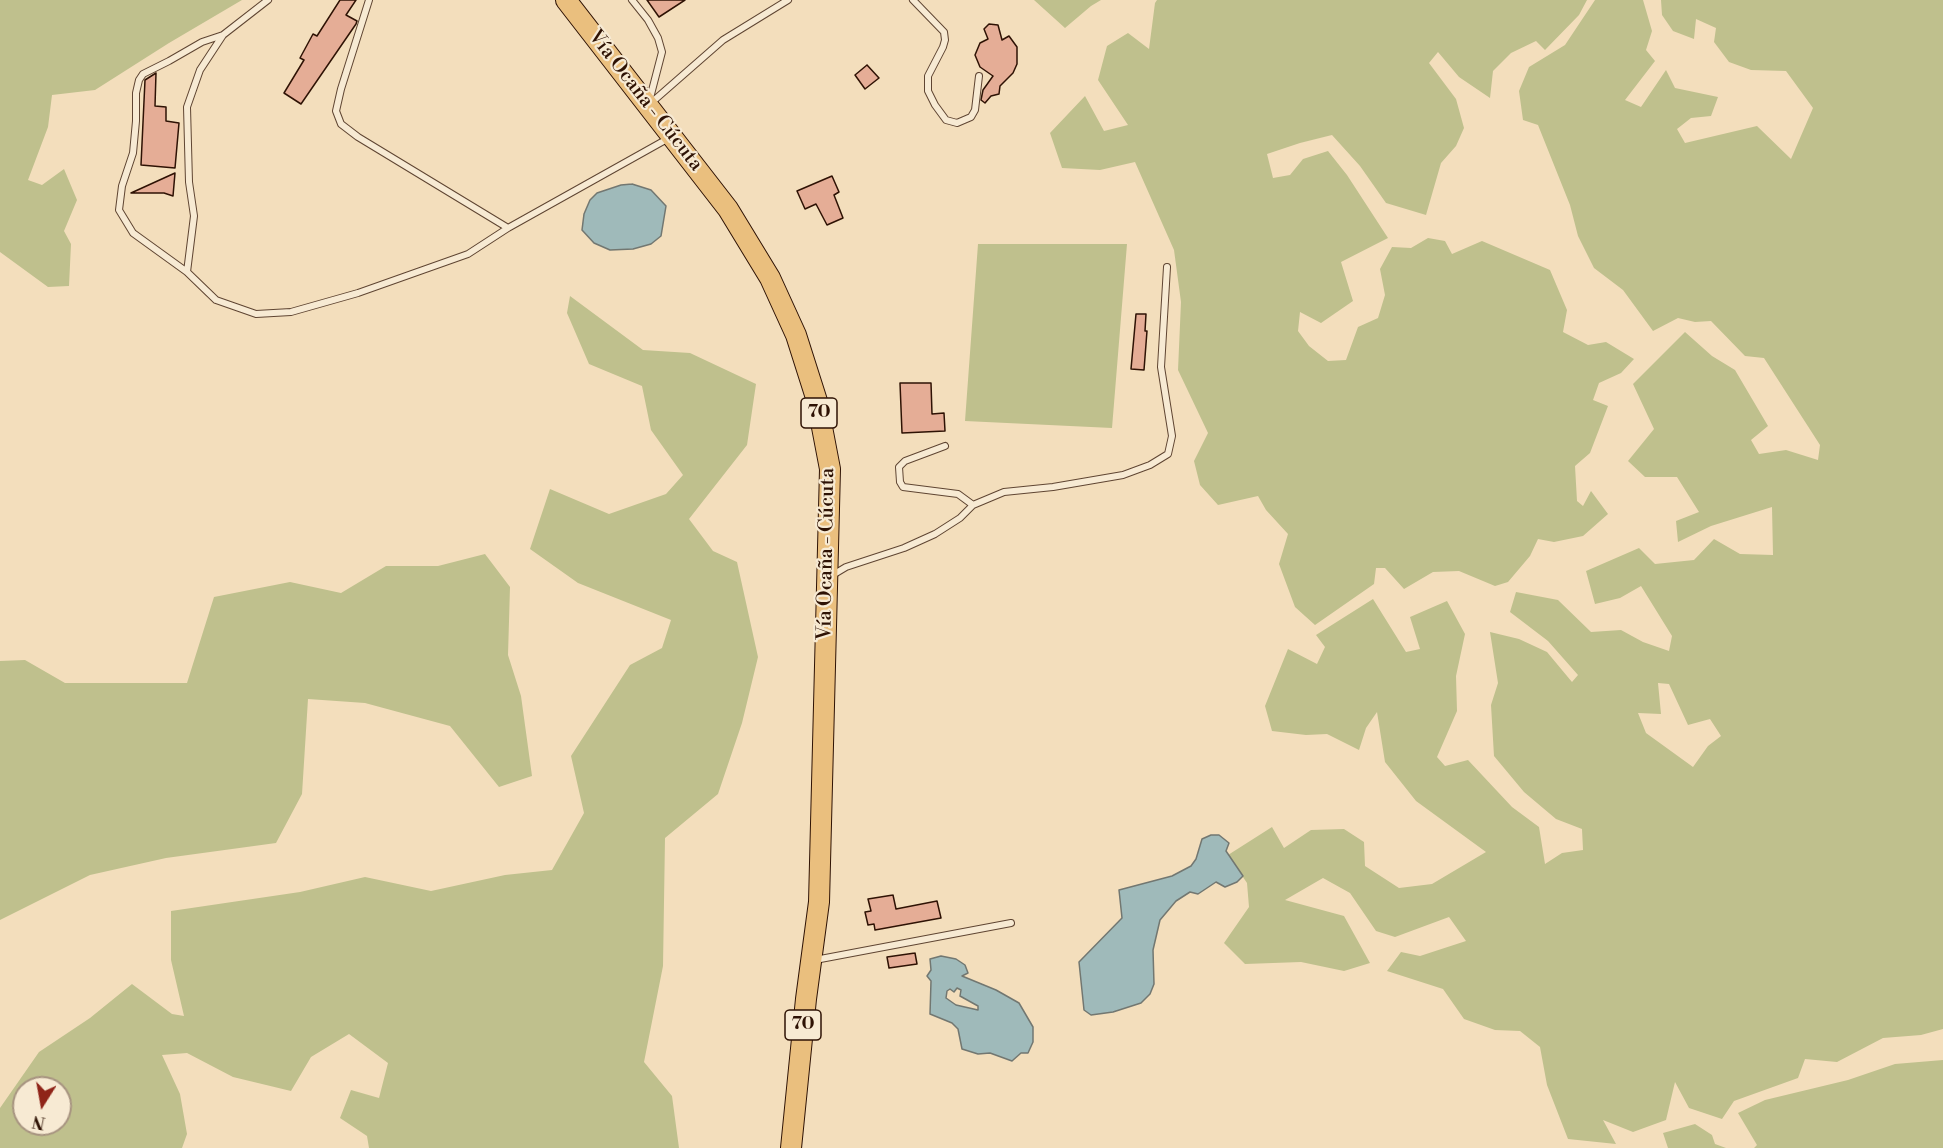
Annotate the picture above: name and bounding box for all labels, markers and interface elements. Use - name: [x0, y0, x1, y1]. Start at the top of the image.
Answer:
- street label: Vía Ocaña - Cúcuta: [583, 26, 707, 176]
- road number: 70: [801, 398, 837, 428]
- street label: Vía Ocaña - Cúcuta: [813, 468, 841, 640]
- road number: 70: [785, 1010, 821, 1040]
- north arrow: [12, 1076, 72, 1136]
- text: N: [31, 1111, 47, 1133]

